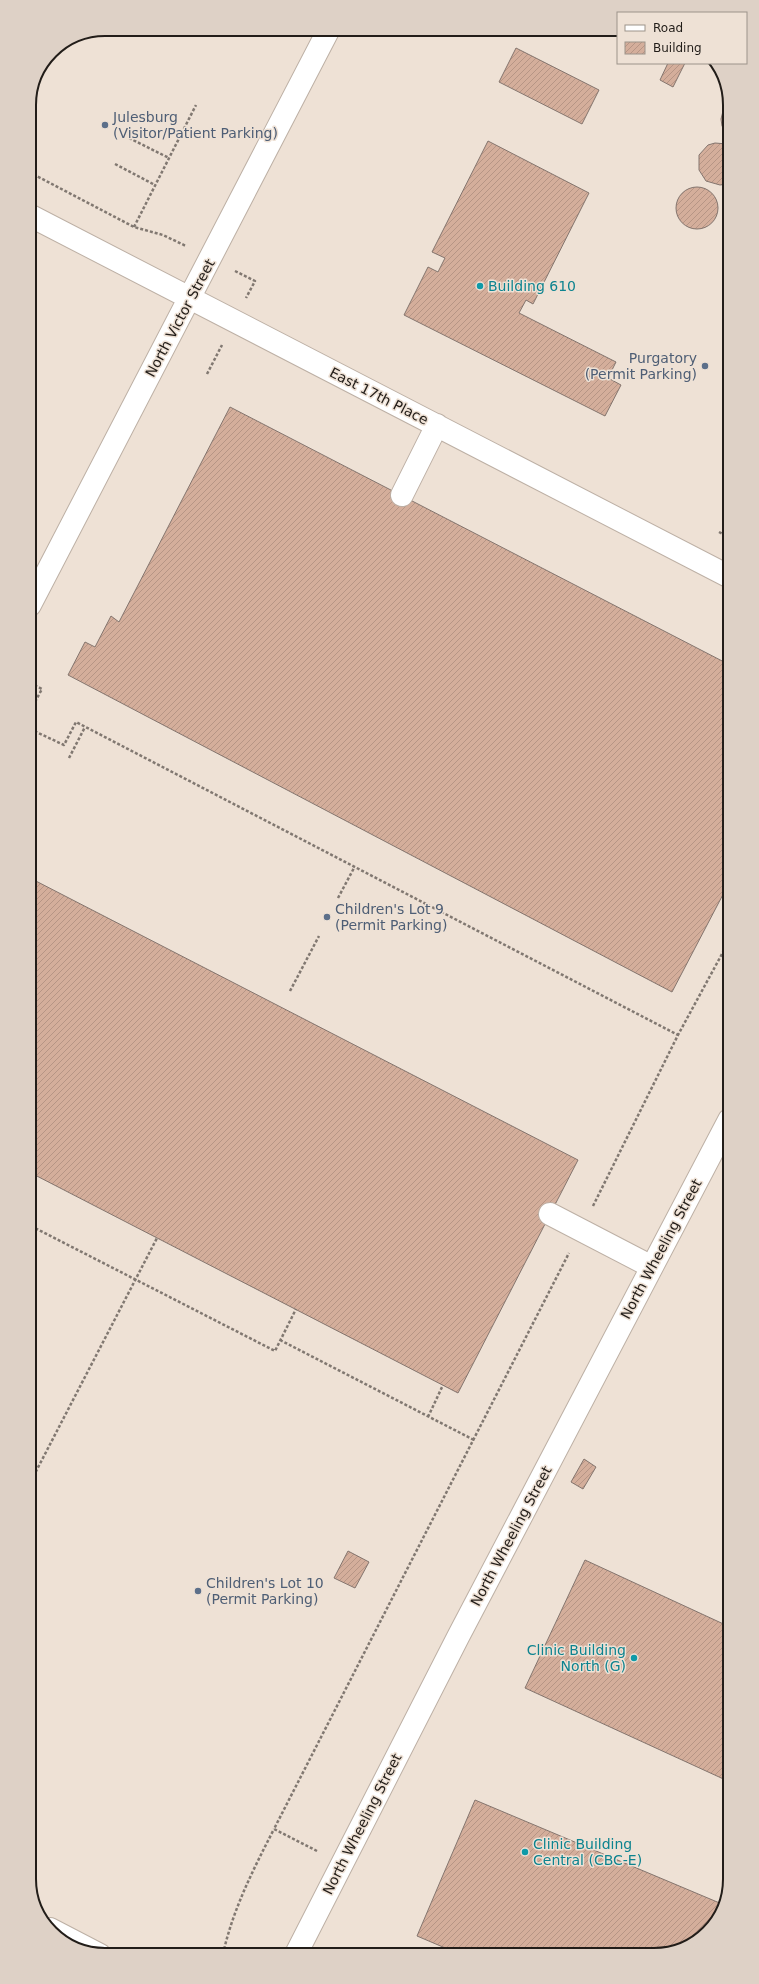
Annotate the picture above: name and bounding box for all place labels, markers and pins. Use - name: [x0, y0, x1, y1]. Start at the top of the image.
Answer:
- place label: Julesburg (Visitor/Patient Parking): [112, 109, 278, 141]
- marker: Julesburg (Visitor/Patient Parking): [100, 120, 110, 130]
- place label: Building 610: [488, 278, 576, 294]
- marker: Building 610: [475, 281, 485, 291]
- place label: Purgatory (Permit Parking): [585, 350, 697, 382]
- marker: Purgatory (Permit Parking): [700, 361, 710, 371]
- place label: Children's Lot 9 (Permit Parking): [335, 901, 447, 933]
- marker: Children's Lot 9 (Permit Parking): [322, 912, 332, 922]
- place label: Children's Lot 10 (Permit Parking): [206, 1575, 324, 1607]
- marker: Children's Lot 10 (Permit Parking): [193, 1586, 203, 1596]
- place label: Clinic Building North (G): [527, 1642, 626, 1674]
- marker: Clinic Building North (G): [629, 1653, 639, 1663]
- place label: Clinic Building Central (CBC-E): [533, 1836, 642, 1868]
- marker: Clinic Building Central (CBC-E): [520, 1847, 530, 1857]

